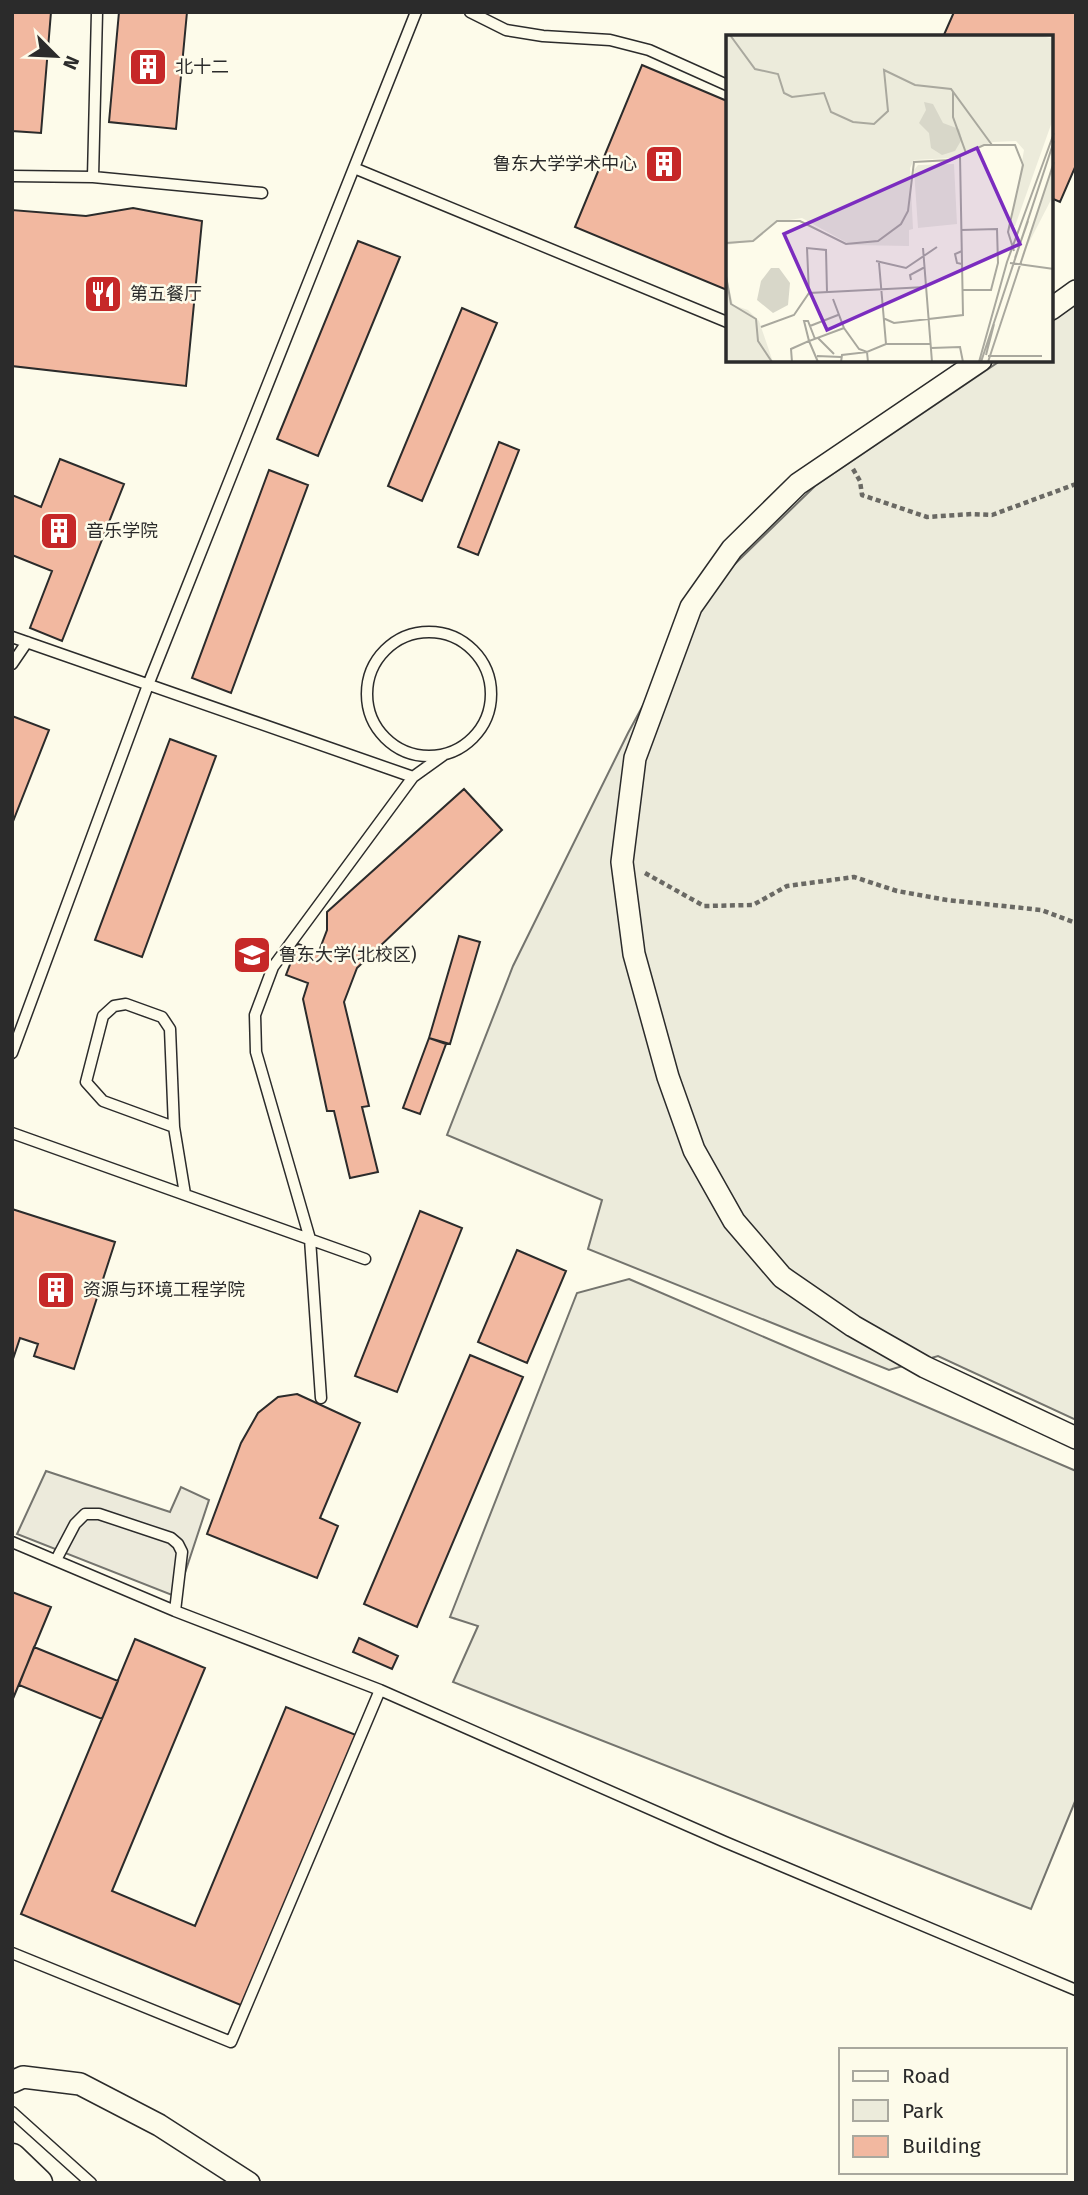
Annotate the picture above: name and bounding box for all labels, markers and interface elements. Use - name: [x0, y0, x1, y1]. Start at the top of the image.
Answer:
- north arrow: [21, 21, 91, 91]
- inset map: [726, 35, 1053, 362]
- building icon: 北十二: [127, 46, 169, 88]
- text: N: [58, 52, 84, 73]
- place label: 北十二: [175, 56, 229, 78]
- building icon: 鲁东大学学术中心: [643, 143, 685, 185]
- place label: 鲁东大学学术中心: [493, 153, 637, 175]
- restaurant icon: 第五餐厅: [82, 273, 124, 315]
- place label: 第五餐厅: [130, 283, 202, 305]
- building icon: 音乐学院: [38, 510, 80, 552]
- place label: 音乐学院: [86, 520, 158, 542]
- school or university icon: 鲁东大学(北校区): [231, 934, 273, 976]
- place label: 鲁东大学(北校区): [279, 944, 417, 966]
- building icon: 资源与环境工程学院: [35, 1269, 77, 1311]
- place label: 资源与环境工程学院: [83, 1279, 245, 1301]
- legend: [839, 2048, 1067, 2174]
- text: Road: [902, 2063, 950, 2089]
- text: Park: [902, 2098, 944, 2124]
- text: Building: [902, 2133, 981, 2159]

